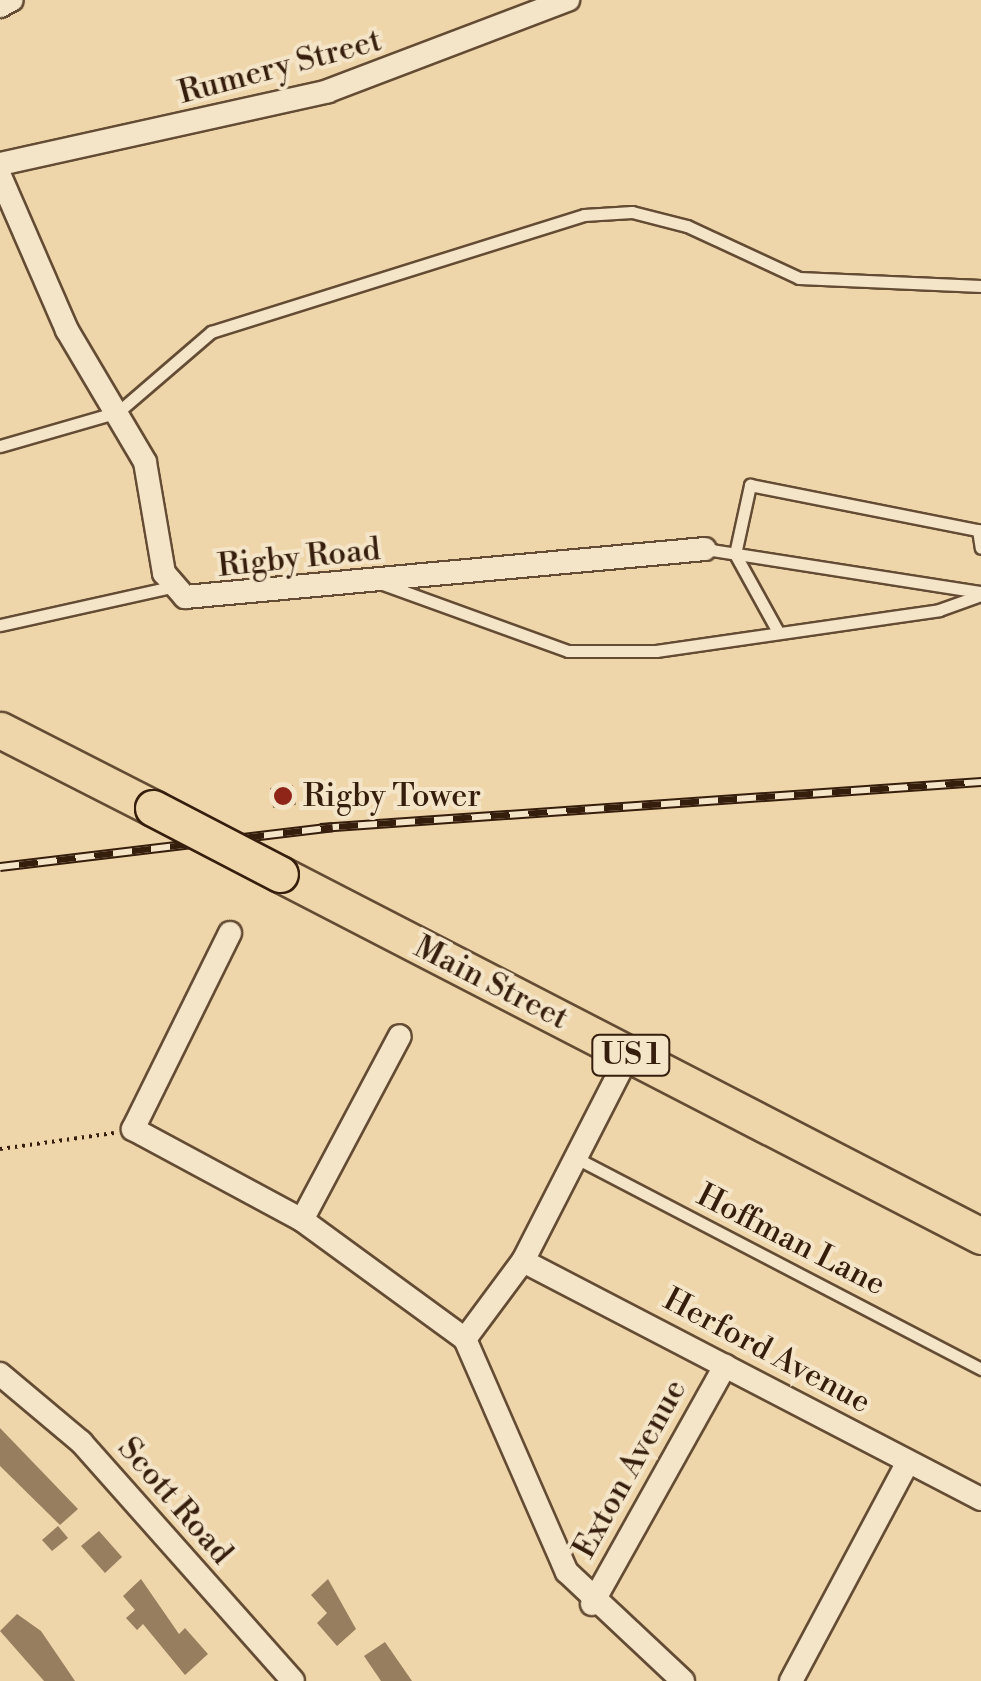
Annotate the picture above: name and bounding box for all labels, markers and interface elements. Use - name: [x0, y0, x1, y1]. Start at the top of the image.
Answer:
- street label: Rumery Street: [174, 21, 386, 113]
- street label: Rigby Road: [216, 530, 382, 586]
- place label: Rigby Tower: [303, 777, 481, 815]
- marker: Rigby Tower: [272, 785, 294, 807]
- street label: Main Street: [408, 928, 574, 1038]
- road number: US 1: [591, 1030, 671, 1080]
- street label: Hoffman Lane: [690, 1176, 892, 1304]
- street label: Herford Avenue: [657, 1280, 877, 1422]
- street label: Exton Avenue: [565, 1373, 695, 1565]
- street label: Scott Road: [109, 1430, 241, 1572]

